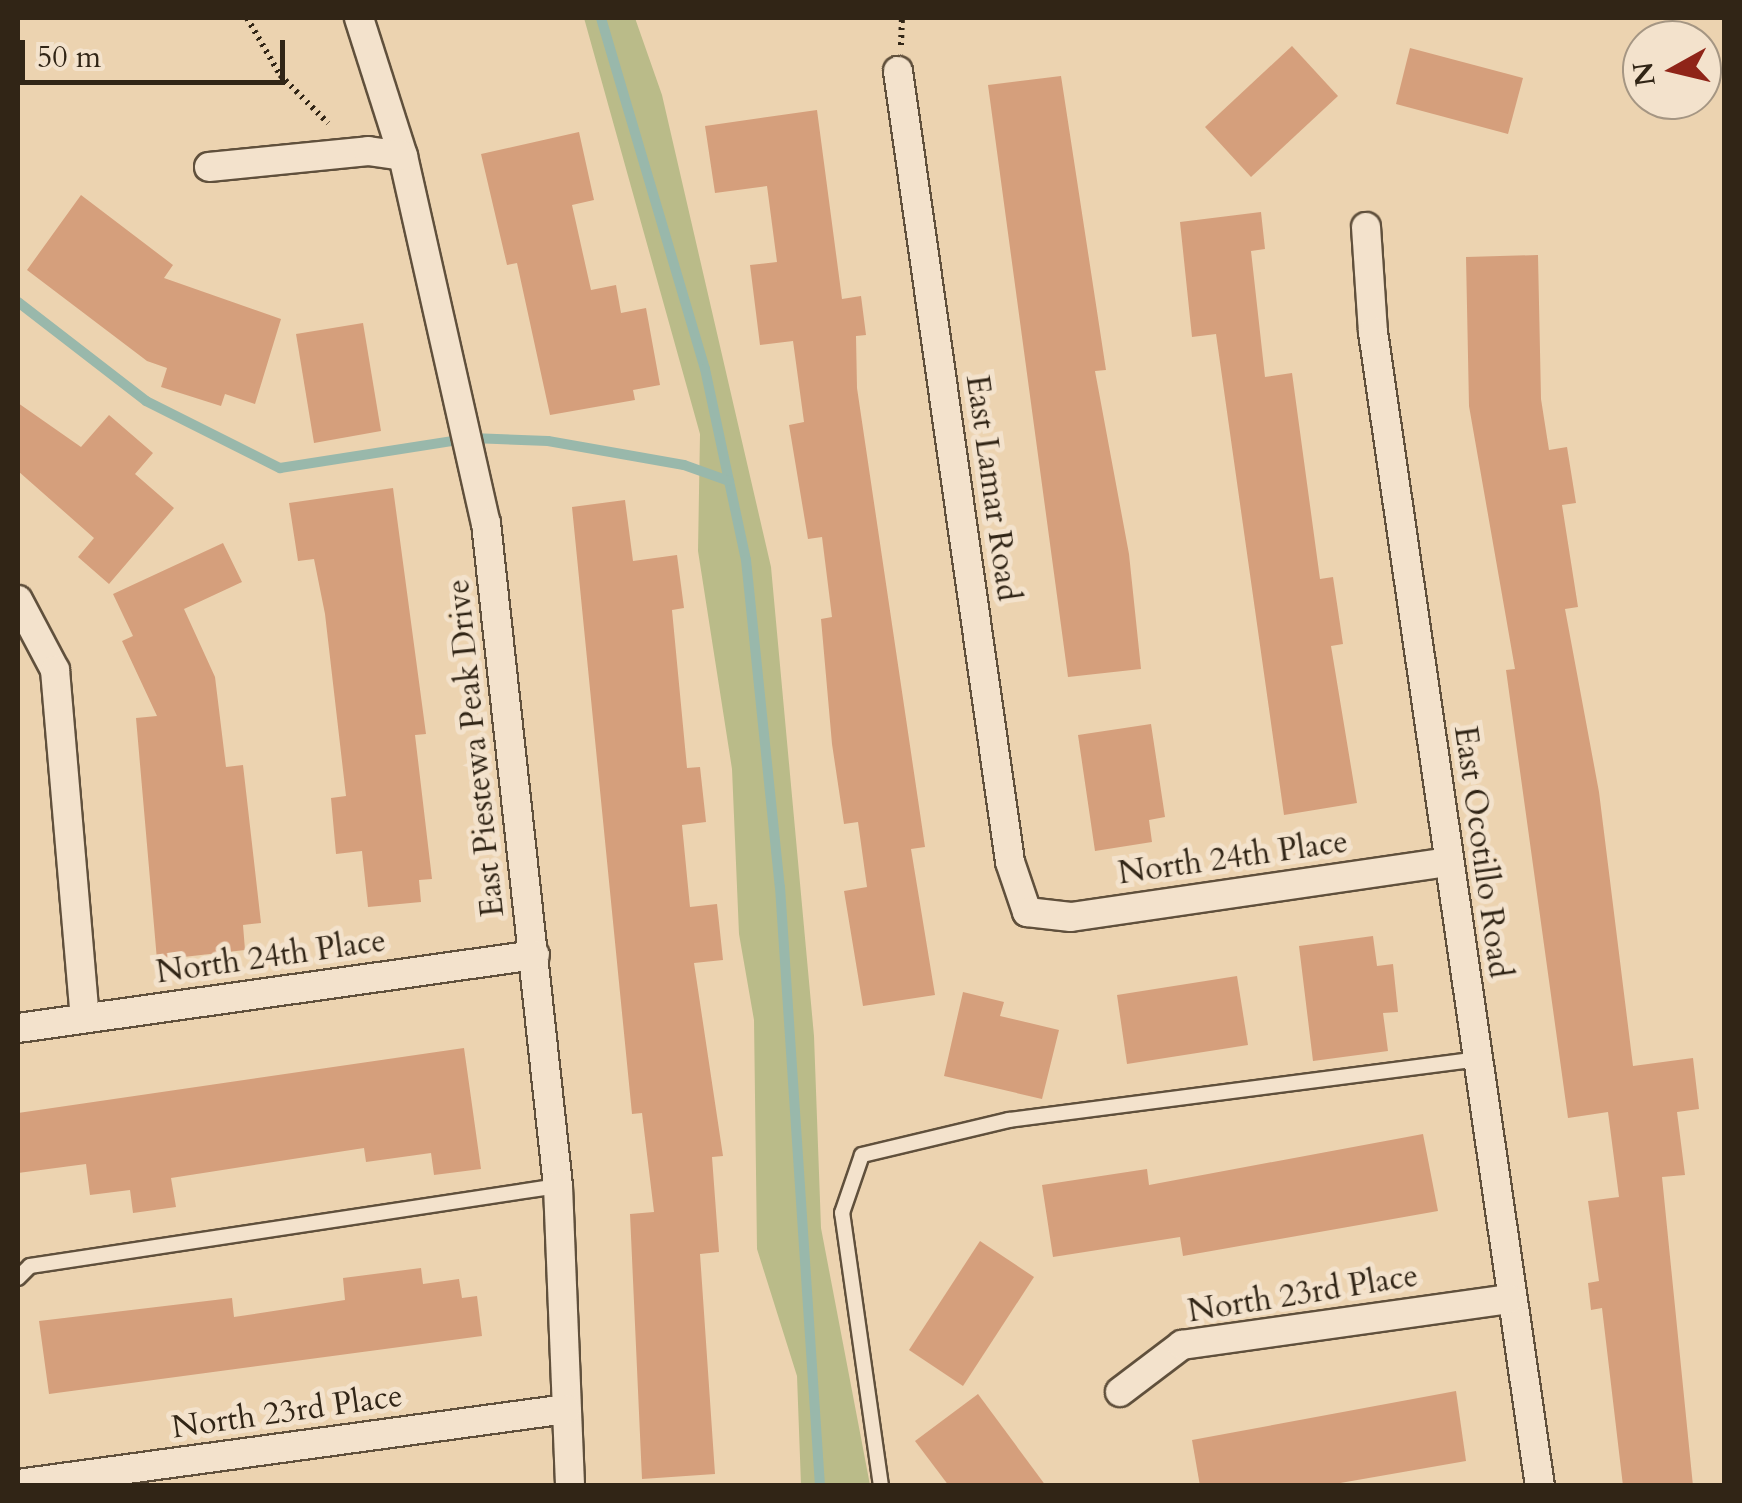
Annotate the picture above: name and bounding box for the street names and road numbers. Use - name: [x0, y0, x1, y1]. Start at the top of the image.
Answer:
- street label: East Lamar Road: [957, 373, 1027, 603]
- street label: East Piestewa Peak Drive: [439, 577, 513, 919]
- street label: East Ocotillo Road: [1445, 723, 1519, 981]
- street label: North 24th Place: [1116, 823, 1350, 893]
- street label: North 24th Place: [154, 922, 388, 992]
- street label: North 23rd Place: [1185, 1257, 1421, 1331]
- street label: North 23rd Place: [169, 1377, 405, 1447]

